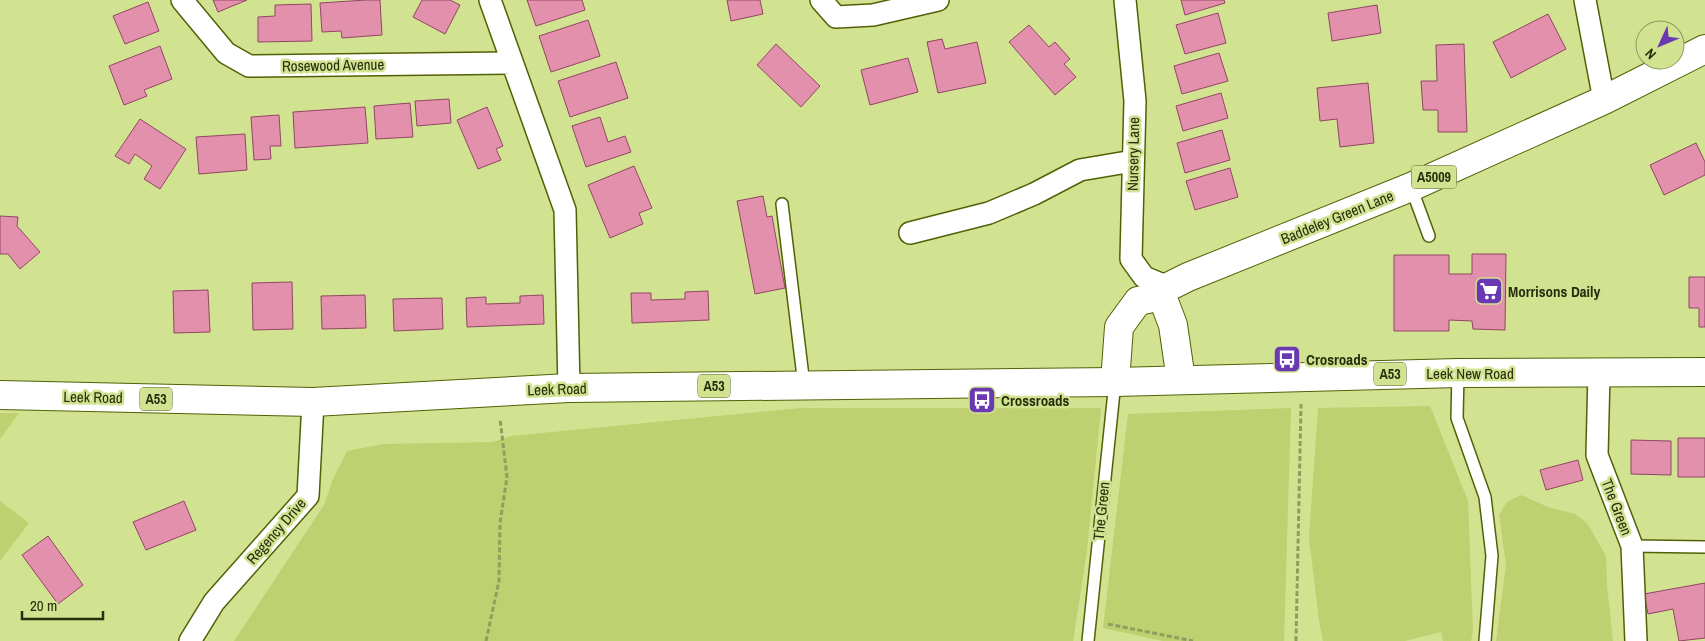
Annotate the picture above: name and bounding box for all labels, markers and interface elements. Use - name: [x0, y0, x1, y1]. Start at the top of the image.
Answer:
- north arrow: [1635, 20, 1685, 70]
- text: N: [1641, 45, 1660, 63]
- street label: Rosewood Avenue: [282, 54, 385, 76]
- street label: Nursery Lane: [1122, 117, 1144, 191]
- road number: A5009: [1412, 166, 1456, 188]
- street label: Baddeley Green Lane: [1278, 185, 1397, 249]
- supermarket icon: Morrisons Daily: [1474, 276, 1504, 306]
- place label: Morrisons Daily: [1508, 281, 1600, 302]
- bus stop icon: Crosroads: [1272, 344, 1302, 374]
- place label: Crosroads: [1306, 349, 1368, 370]
- road number: A53: [1374, 362, 1406, 386]
- street label: Leek New Road: [1426, 363, 1514, 384]
- road number: A53: [698, 374, 730, 398]
- street label: Leek Road: [527, 377, 587, 401]
- bus stop icon: Crossroads: [967, 385, 997, 415]
- street label: Leek Road: [63, 386, 123, 408]
- road number: A53: [140, 388, 172, 410]
- place label: Crossroads: [1001, 390, 1070, 411]
- street label: The Green: [1597, 476, 1637, 538]
- street label: The Green: [1087, 481, 1115, 541]
- street label: Regency Drive: [241, 493, 311, 569]
- scale bar: [22, 588, 104, 620]
- text: 20 m: [30, 595, 57, 616]

